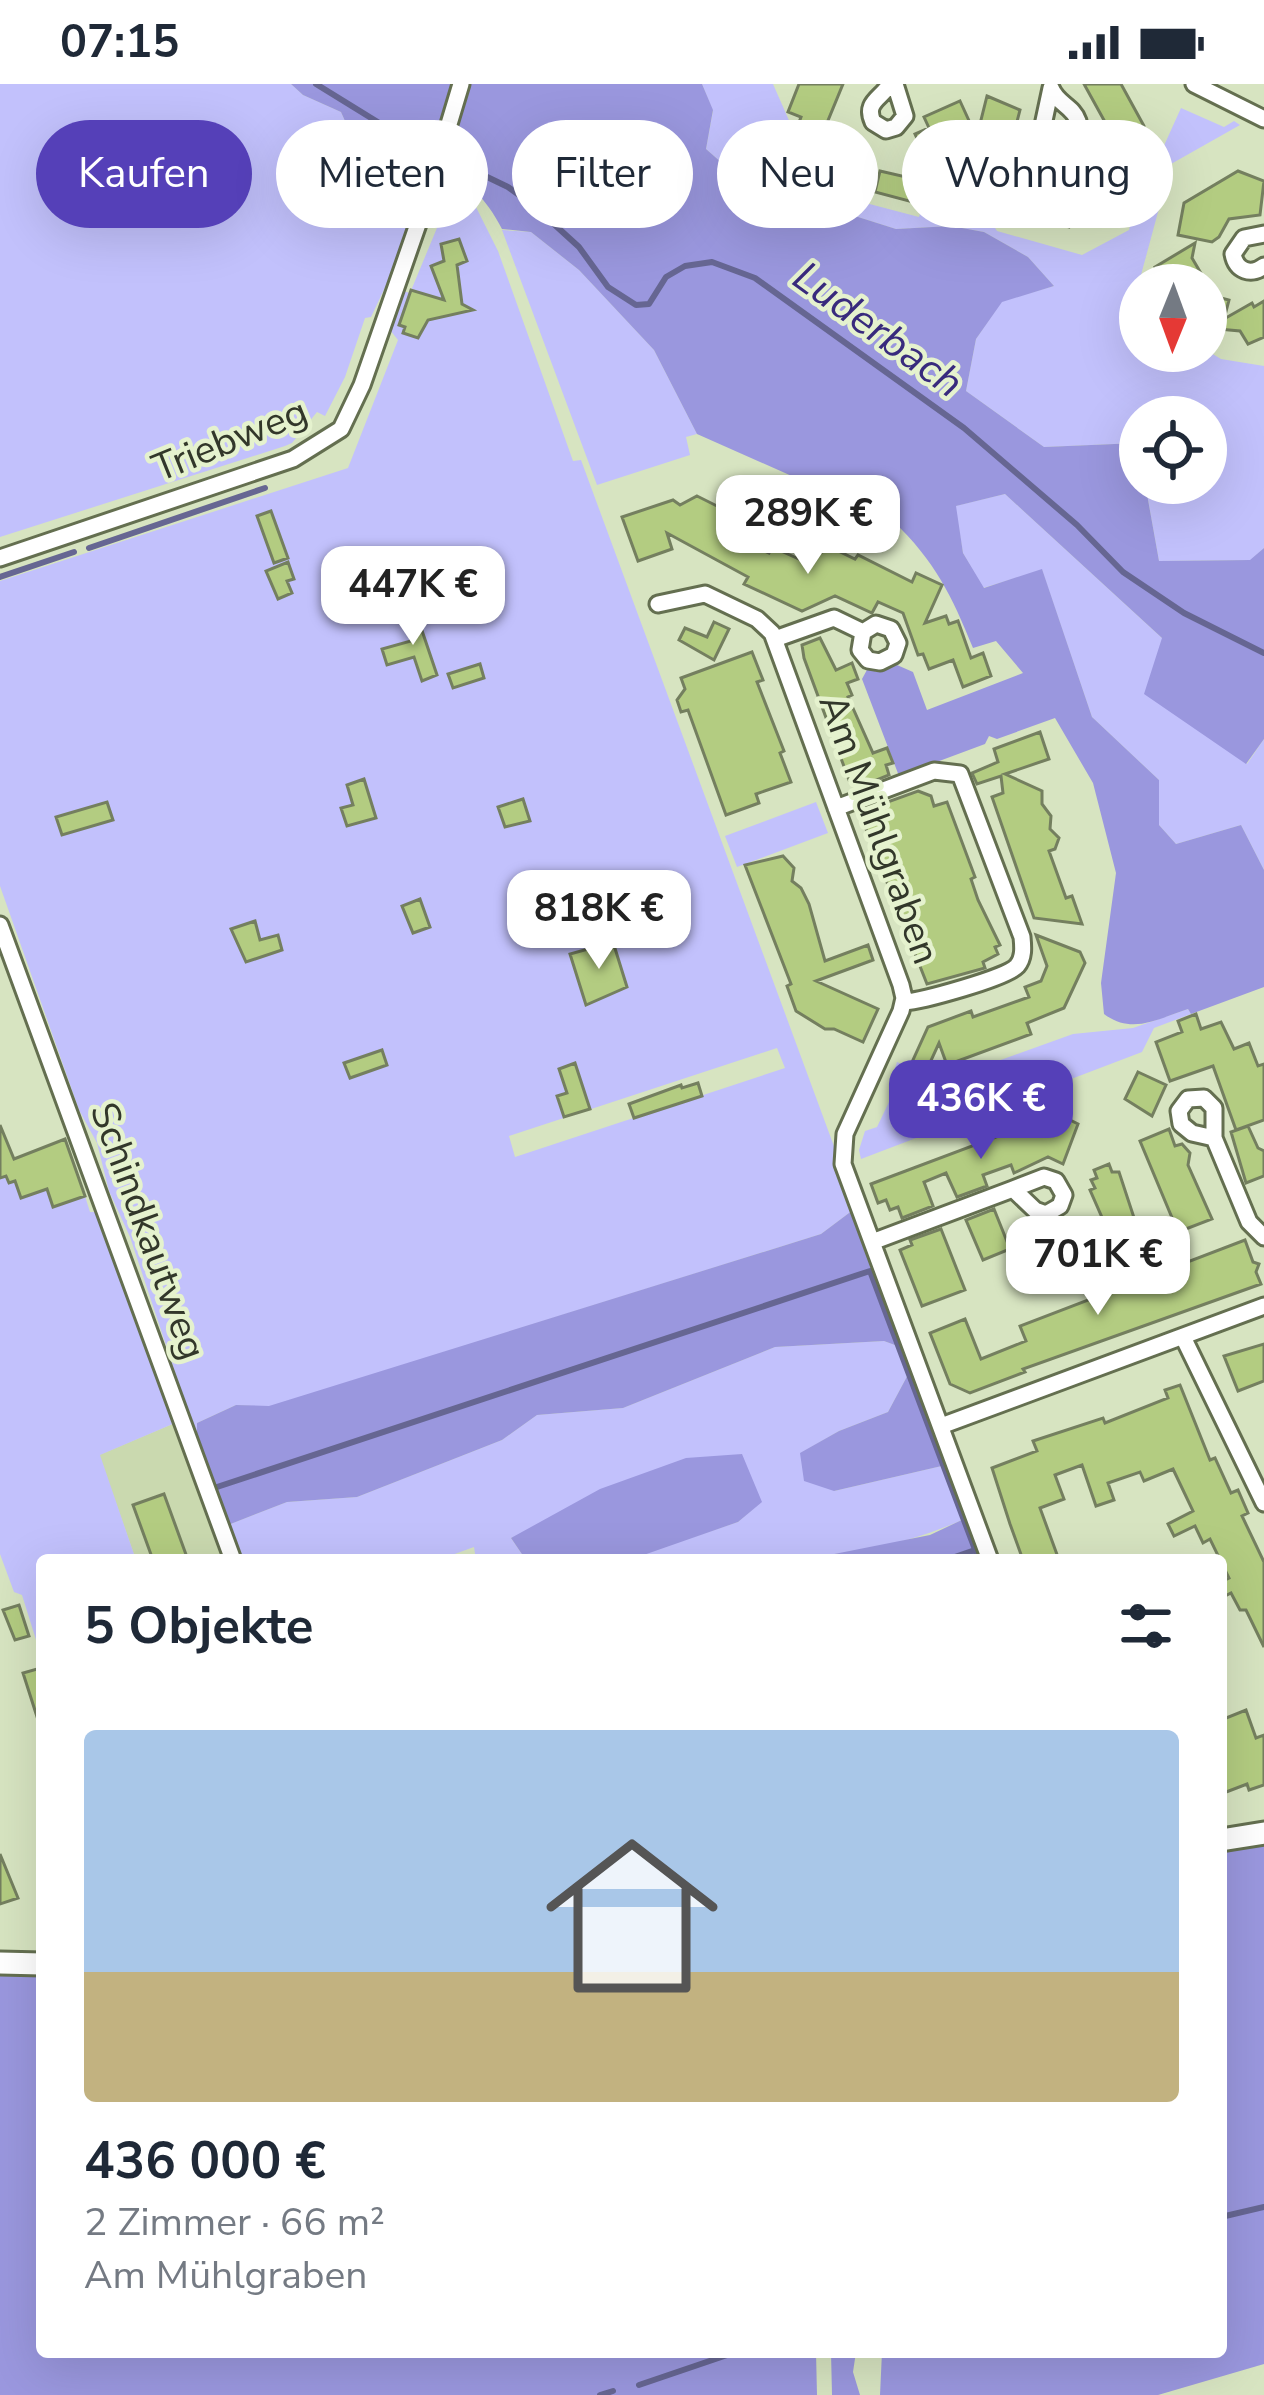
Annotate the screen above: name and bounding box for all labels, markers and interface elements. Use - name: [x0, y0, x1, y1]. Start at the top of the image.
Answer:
- text: 07:15: [60, 12, 179, 73]
- chip: Kaufen: [36, 120, 252, 228]
- chip: Mieten: [276, 120, 488, 228]
- chip: Filter: [512, 120, 693, 228]
- chip: Neu: [717, 120, 878, 228]
- chip: Wohnung: [902, 120, 1173, 228]
- water label: Luderbach: [781, 249, 975, 411]
- north arrow: [1119, 264, 1227, 372]
- map controls: [1119, 264, 1227, 504]
- street label: Triebweg: [145, 385, 315, 495]
- button: locate: [1119, 396, 1227, 504]
- pin: 289K €: [710, 475, 906, 577]
- text: 289K €: [743, 487, 873, 540]
- pin: 447K €: [315, 546, 511, 648]
- text: 447K €: [348, 558, 478, 611]
- street label: Am Mühlgraben: [806, 687, 952, 971]
- pin: 818K €: [501, 870, 697, 972]
- text: 818K €: [534, 882, 664, 935]
- pin: 436K €: [883, 1060, 1079, 1162]
- text: 436K €: [916, 1072, 1046, 1125]
- street label: Schindkautweg: [77, 1095, 219, 1367]
- pin: 701K €: [1000, 1216, 1196, 1318]
- text: 701K €: [1033, 1228, 1163, 1281]
- text: 5 Objekte: [84, 1591, 313, 1661]
- icon: filters: [1113, 1593, 1179, 1659]
- icon: home: [524, 1808, 740, 2024]
- text: 436 000 €: [84, 2126, 326, 2196]
- text: 2 Zimmer · 66 m²: [84, 2196, 385, 2249]
- text: Am Mühlgraben: [84, 2249, 368, 2302]

